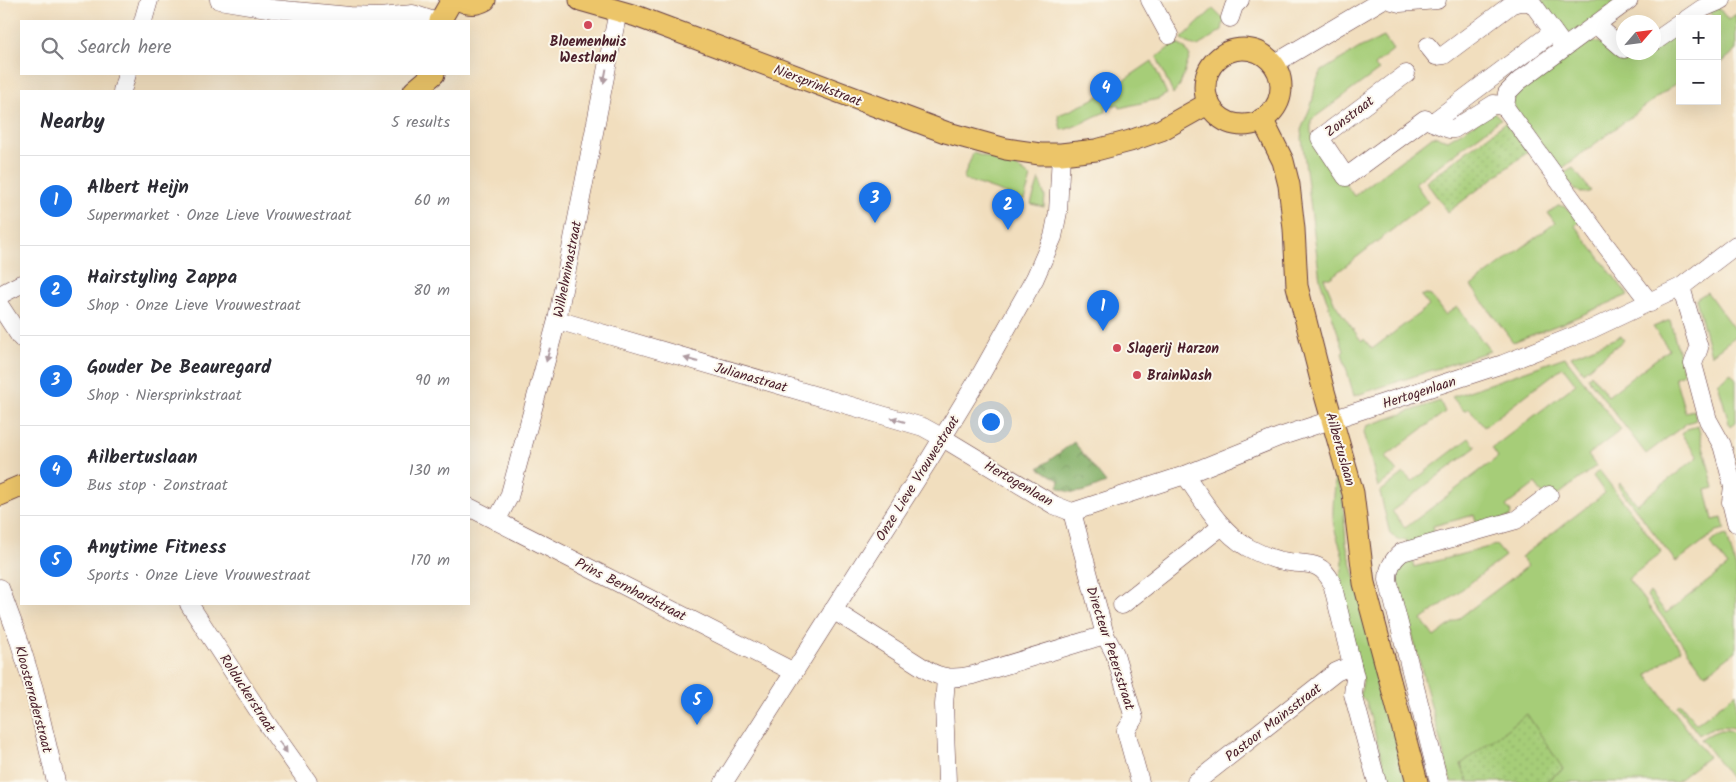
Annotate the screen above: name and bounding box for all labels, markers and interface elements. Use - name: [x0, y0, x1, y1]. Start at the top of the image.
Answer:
- north arrow: [1616, 15, 1661, 60]
- map controls: [1676, 15, 1721, 105]
- button: +: [1676, 15, 1721, 60]
- marker: Bloemenhuis Westland: [582, 19, 594, 31]
- search box: [20, 20, 470, 75]
- place label: Bloemenhuis Westland: [550, 31, 627, 69]
- text: Search here: [78, 33, 172, 63]
- icon: search: [38, 34, 66, 62]
- street label: Niersprinkstraat: [770, 59, 866, 113]
- button: −: [1676, 60, 1721, 105]
- one-way arrow: [601, 69, 609, 85]
- pin: 4: [1090, 72, 1122, 113]
- street label: Zonstraat: [1320, 91, 1379, 143]
- text: Nearby: [40, 106, 105, 139]
- text: 5 results: [391, 110, 450, 135]
- text: Albert Heijn: [87, 173, 189, 203]
- pin: 3: [859, 182, 891, 223]
- text: 1: [54, 188, 58, 213]
- text: 60 m: [414, 188, 450, 213]
- pin: 2: [992, 189, 1024, 230]
- text: Supermarket · Onze Lieve Vrouwestraat: [87, 203, 352, 228]
- street label: Wilhelminastraat: [548, 218, 588, 319]
- text: Hairstyling Zappa: [87, 263, 237, 293]
- text: 2: [51, 278, 61, 303]
- text: 80 m: [413, 278, 450, 303]
- pin: 1: [1087, 290, 1119, 331]
- text: Shop · Onze Lieve Vrouwestraat: [87, 293, 301, 318]
- place label: Slagerij Harzon: [1127, 338, 1219, 360]
- marker: Slagerij Harzon: [1111, 342, 1123, 354]
- one-way arrow: [543, 348, 551, 363]
- text: Gouder De Beauregard: [87, 353, 271, 383]
- one-way arrow: [684, 355, 699, 363]
- street label: Julianastraat: [712, 357, 790, 399]
- place label: BrainWash: [1147, 365, 1212, 387]
- text: 3: [52, 368, 60, 393]
- text: 90 m: [415, 368, 450, 393]
- marker: BrainWash: [1131, 369, 1143, 381]
- street label: Hertogenlaan: [1380, 371, 1459, 415]
- text: Shop · Niersprinkstraat: [87, 383, 242, 408]
- your location: [978, 409, 1004, 435]
- street label: Ailbertuslaan: [1319, 410, 1361, 489]
- street label: Onze Lieve Vrouwestraat: [870, 411, 966, 546]
- one-way arrow: [890, 416, 905, 424]
- text: Ailbertuslaan: [87, 443, 198, 473]
- street label: Hertogenlaan: [980, 455, 1057, 513]
- text: 4: [52, 458, 60, 483]
- text: 130 m: [409, 458, 450, 483]
- text: Bus stop · Zonstraat: [87, 473, 228, 498]
- text: Anytime Fitness: [87, 533, 226, 563]
- text: 5: [52, 548, 60, 573]
- text: 170 m: [410, 548, 450, 573]
- street label: Prins Bernhardstraat: [571, 552, 690, 628]
- text: Sports · Onze Lieve Vrouwestraat: [87, 563, 311, 588]
- street label: Directeur Petersstraat: [1080, 584, 1141, 714]
- street label: Kloosterraderstraat: [8, 643, 58, 756]
- street label: Rolduckerstraat: [213, 650, 281, 738]
- street label: Pastoor Mainsstraat: [1221, 678, 1327, 768]
- pin: 5: [681, 684, 713, 725]
- one-way arrow: [278, 740, 288, 754]

